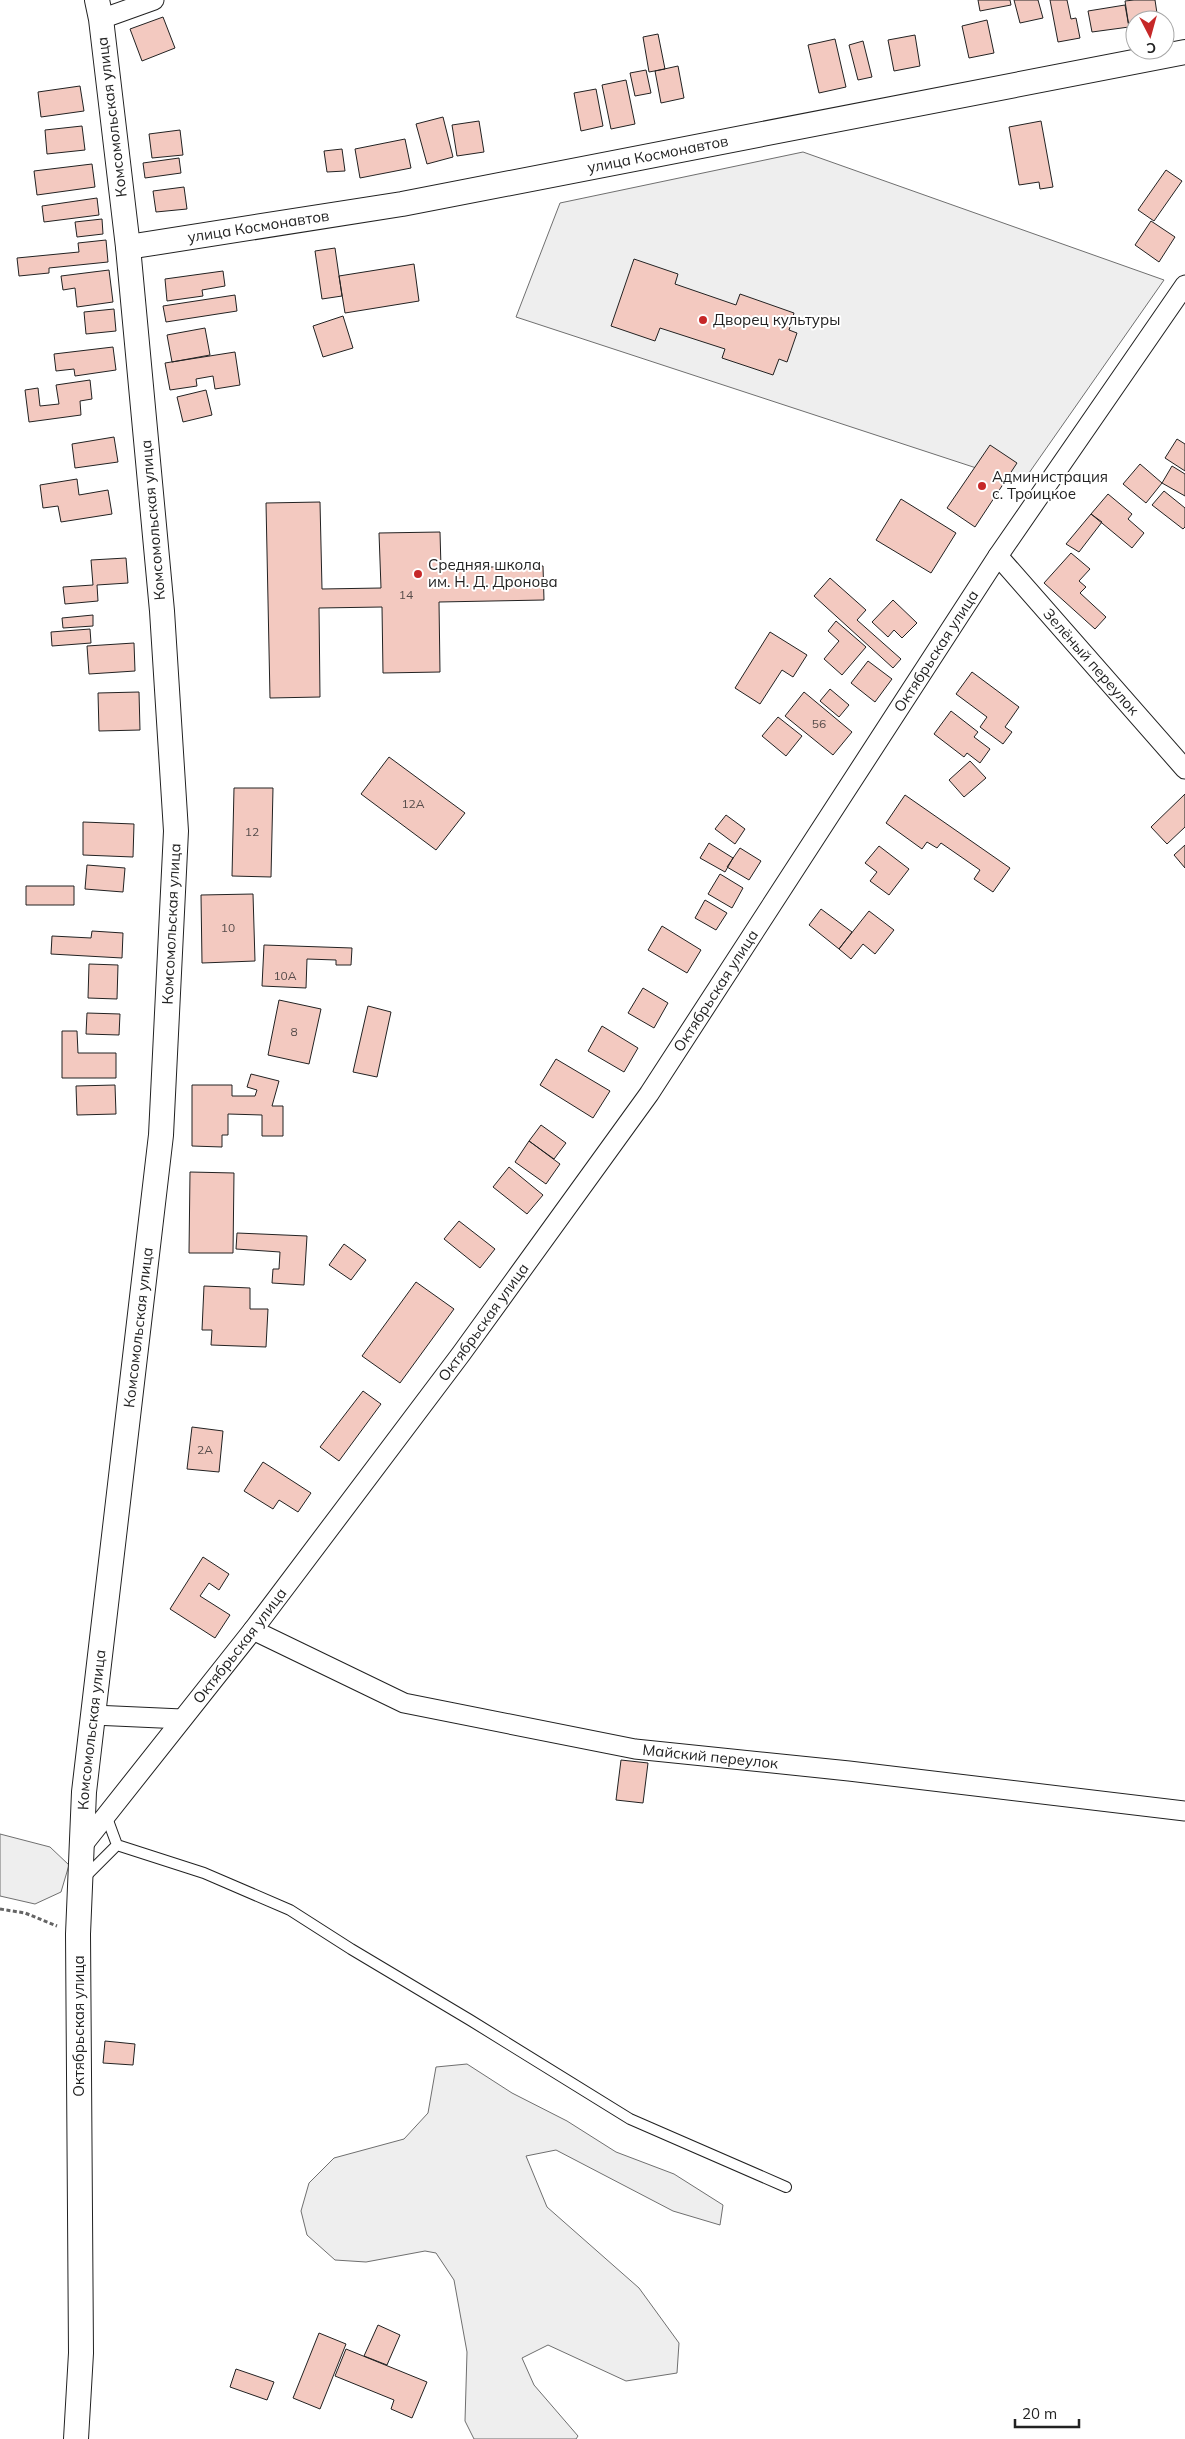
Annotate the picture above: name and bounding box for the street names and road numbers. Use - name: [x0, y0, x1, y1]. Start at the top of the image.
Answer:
- street label: Комсомольская улица: [92, 36, 131, 198]
- street label: улица Космонавтов: [586, 131, 730, 177]
- street label: улица Космонавтов: [186, 206, 331, 247]
- street label: Комсомольская улица: [136, 439, 169, 601]
- street label: Октябрьская улица: [889, 586, 982, 715]
- street label: Зелёный переулок: [1039, 604, 1144, 720]
- street label: Комсомольская улица: [157, 843, 184, 1005]
- street label: Октябрьская улица: [669, 926, 762, 1055]
- street label: Комсомольская улица: [119, 1246, 157, 1409]
- street label: Октябрьская улица: [434, 1259, 533, 1385]
- street label: Октябрьская улица: [188, 1584, 290, 1707]
- street label: Комсомольская улица: [73, 1648, 110, 1810]
- street label: Майский переулок: [642, 1740, 780, 1773]
- street label: Октябрьская улица: [69, 1955, 88, 2097]

